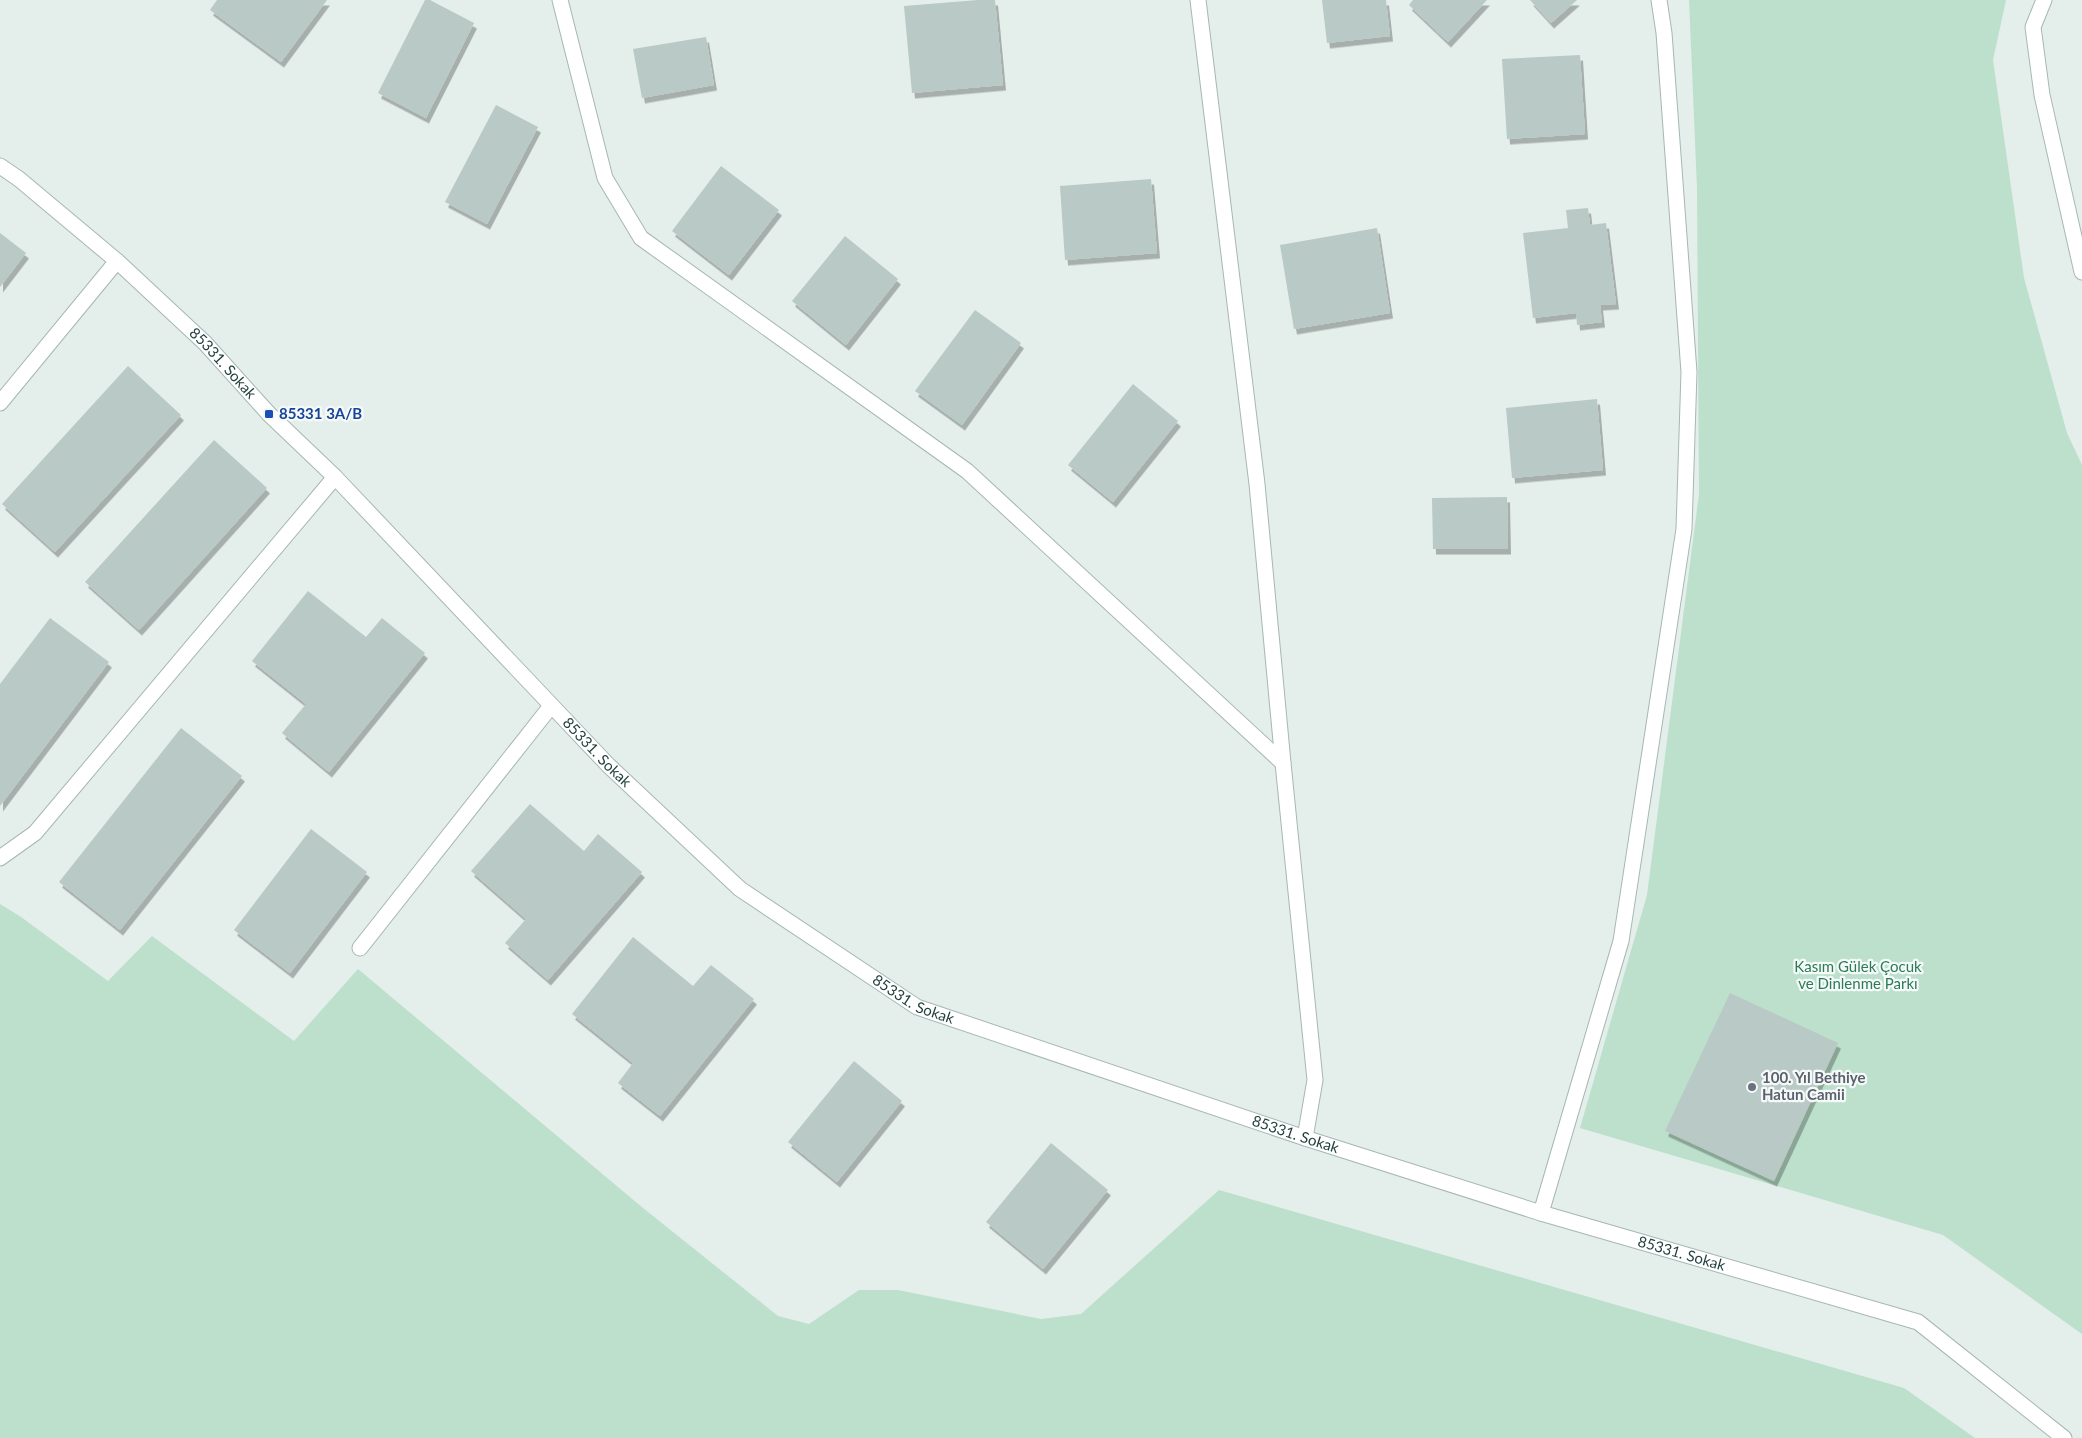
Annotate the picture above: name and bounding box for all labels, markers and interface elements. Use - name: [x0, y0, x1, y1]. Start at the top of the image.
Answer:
- street label: 85331. Sokak: [186, 323, 261, 402]
- place label: 85331 3A/B: [279, 404, 362, 422]
- marker: 85331 3A/B: [263, 408, 275, 420]
- street label: 85331. Sokak: [560, 713, 636, 791]
- park label: Kasım Gülek Çocuk ve Dinlenme Parkı: [1794, 957, 1922, 992]
- street label: 85331. Sokak: [870, 970, 957, 1027]
- place label: 100. Yıl Bethiye Hatun Camii: [1762, 1068, 1866, 1103]
- marker: 100. Yıl Bethiye Hatun Camii: [1746, 1081, 1758, 1093]
- street label: 85331. Sokak: [1250, 1111, 1342, 1156]
- street label: 85331. Sokak: [1636, 1231, 1728, 1274]

